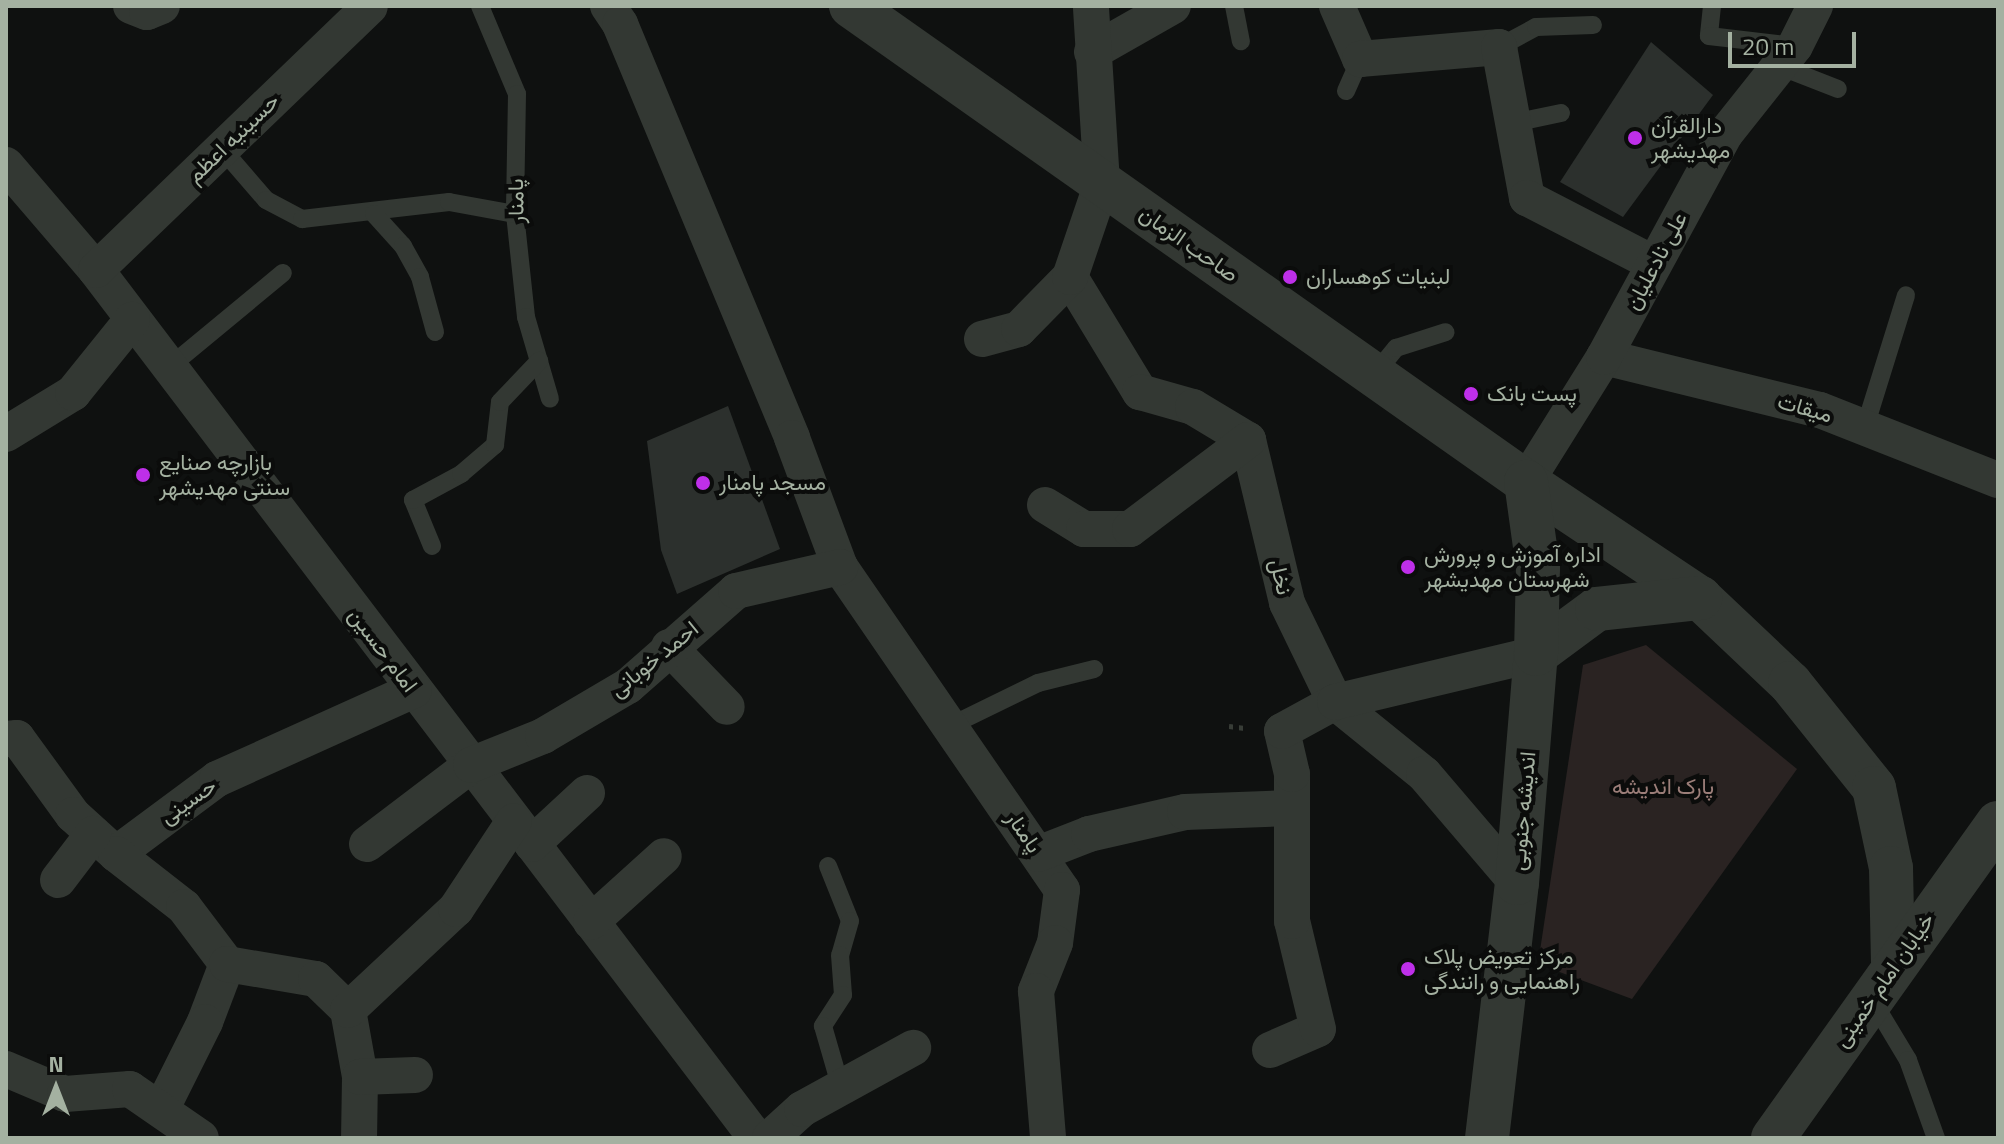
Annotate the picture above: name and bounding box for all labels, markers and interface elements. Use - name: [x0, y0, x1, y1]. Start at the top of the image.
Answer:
- scale bar: [1732, 16, 1860, 66]
- text: 20 m: [1742, 28, 1794, 64]
- street label: حسینیه اعظم: [181, 87, 285, 189]
- place label: دارالقرآن مهدیشهر: [1651, 112, 1730, 164]
- marker: دارالقرآن مهدیشهر: [1626, 129, 1644, 147]
- street label: پامنار: [502, 178, 530, 224]
- street label: صاحب الزمان: [1134, 200, 1244, 288]
- street label: علی نادعلیان: [1619, 207, 1693, 315]
- place label: لبنیات کوهساران: [1306, 264, 1450, 290]
- marker: لبنیات کوهساران: [1281, 268, 1299, 286]
- place label: پست بانک: [1487, 381, 1577, 407]
- marker: پست بانک: [1462, 385, 1480, 403]
- street label: میقات: [1775, 388, 1835, 428]
- place label: بازارچه صنایع سنتی مهدیشهر: [159, 449, 290, 500]
- marker: بازارچه صنایع سنتی مهدیشهر: [134, 466, 152, 484]
- place label: مسجد پامنار: [719, 470, 826, 496]
- marker: مسجد پامنار: [694, 474, 712, 492]
- place label: اداره آموزش و پرورش شهرستان مهدیشهر: [1424, 541, 1601, 592]
- street label: نخل: [1264, 556, 1298, 598]
- marker: اداره آموزش و پرورش شهرستان مهدیشهر: [1399, 558, 1417, 576]
- street label: امام حسین: [343, 603, 423, 697]
- street label: احمد خوبانی: [604, 615, 704, 703]
- street label: اندیشه جنوبی: [1505, 750, 1541, 872]
- street label: حسینی: [155, 772, 221, 830]
- park label: پارک اندیشه: [1612, 774, 1714, 800]
- street label: پامنار: [1000, 806, 1048, 858]
- street label: خیابان امام خمینی: [1828, 908, 1940, 1052]
- place label: مرکز تعویض پلاک راهنمایی و رانندگی: [1424, 943, 1580, 994]
- marker: مرکز تعویض پلاک راهنمایی و رانندگی: [1399, 960, 1417, 978]
- text: N: [48, 1047, 64, 1081]
- north arrow: [16, 1048, 96, 1128]

